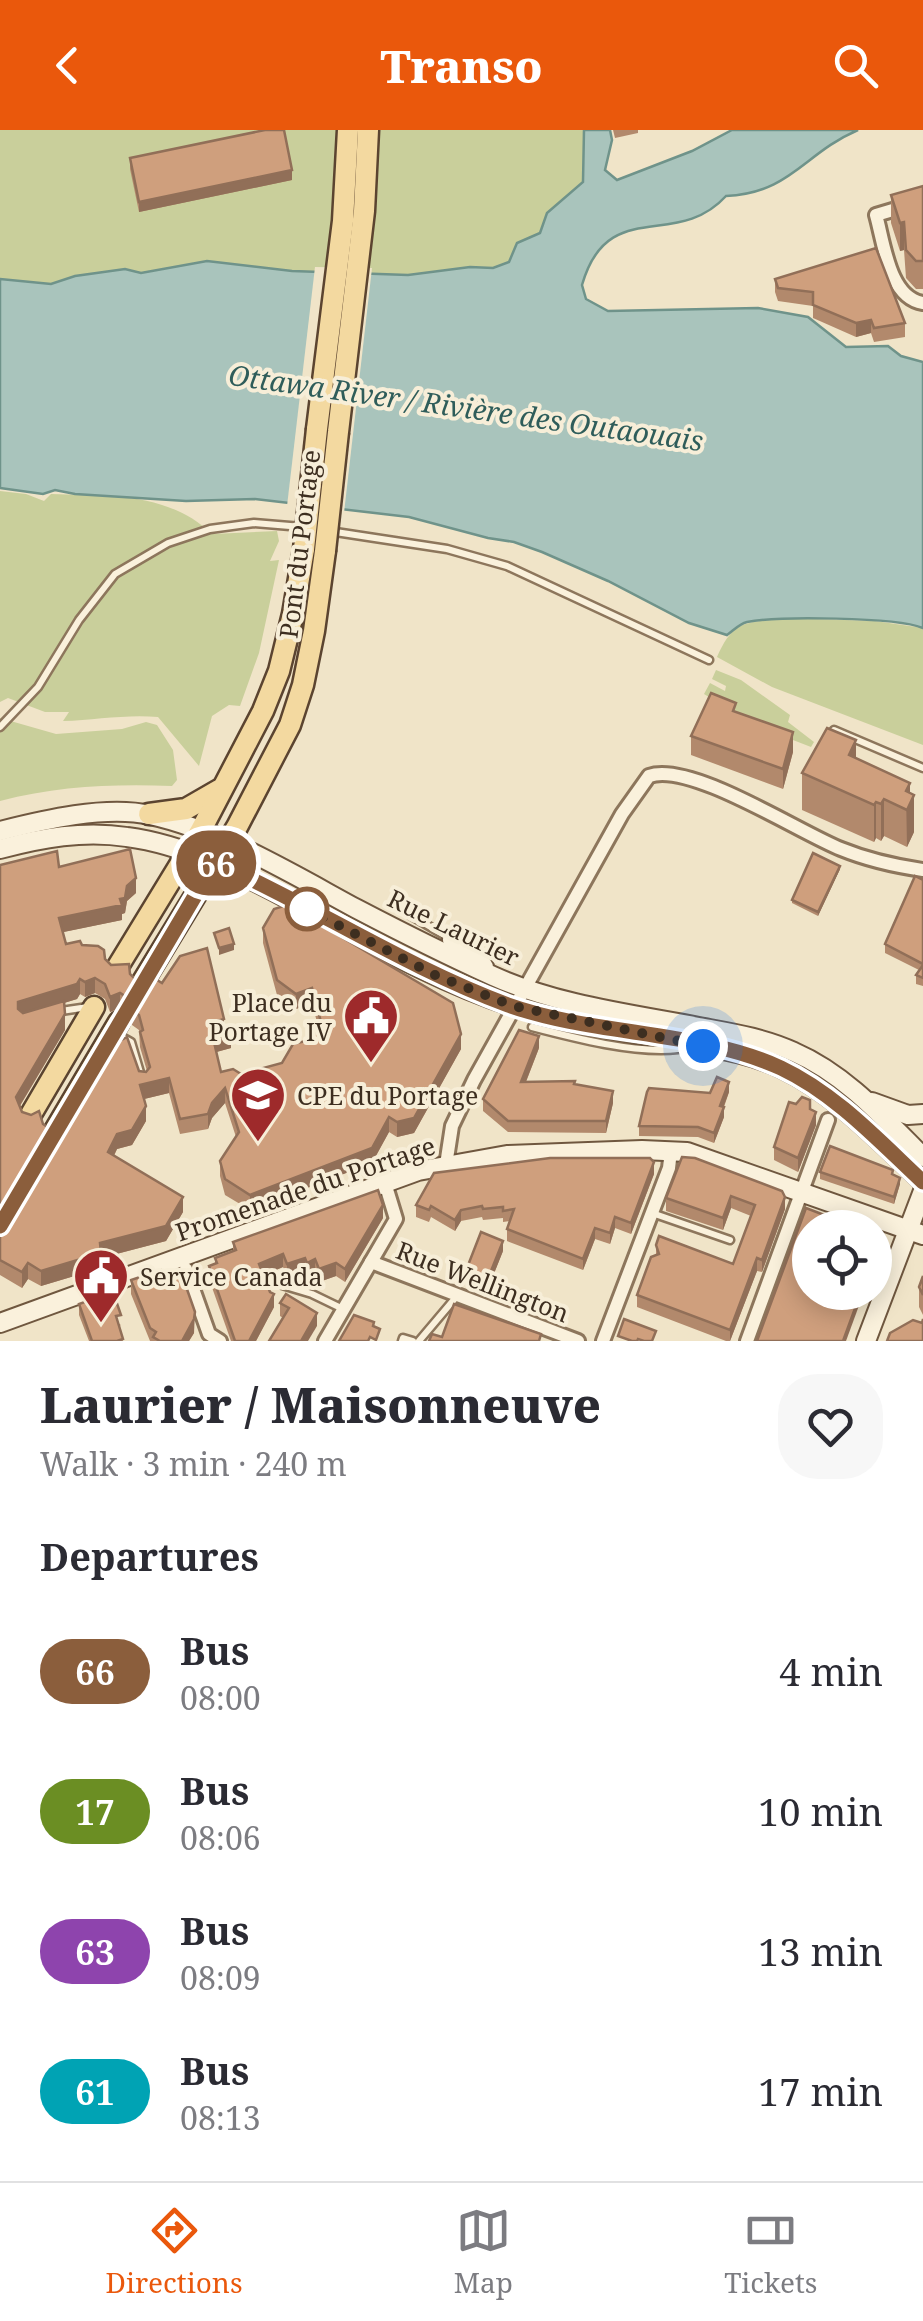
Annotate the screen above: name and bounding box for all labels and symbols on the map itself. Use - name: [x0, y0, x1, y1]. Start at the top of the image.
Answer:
- water label: Ottawa River / Rivière des Outaouais: [226, 355, 706, 459]
- street label: Pont du Portage: [271, 448, 327, 640]
- line badge: 66: [171, 830, 261, 896]
- street label: Rue Laurier: [382, 880, 526, 974]
- unlabelled marker: [286, 888, 328, 930]
- place label: Place du Portage IV: [208, 985, 332, 1048]
- public building icon: Place du Portage IV: [341, 986, 401, 1065]
- your location: [678, 1021, 728, 1071]
- school or university icon: CPE du Portage: [228, 1065, 288, 1144]
- place label: CPE du Portage: [297, 1078, 478, 1112]
- street label: Promenade du Portage: [171, 1128, 439, 1248]
- street label: Rue Wellington: [392, 1232, 574, 1330]
- public building icon: Service Canada: [71, 1246, 131, 1325]
- place label: Service Canada: [140, 1259, 322, 1293]

